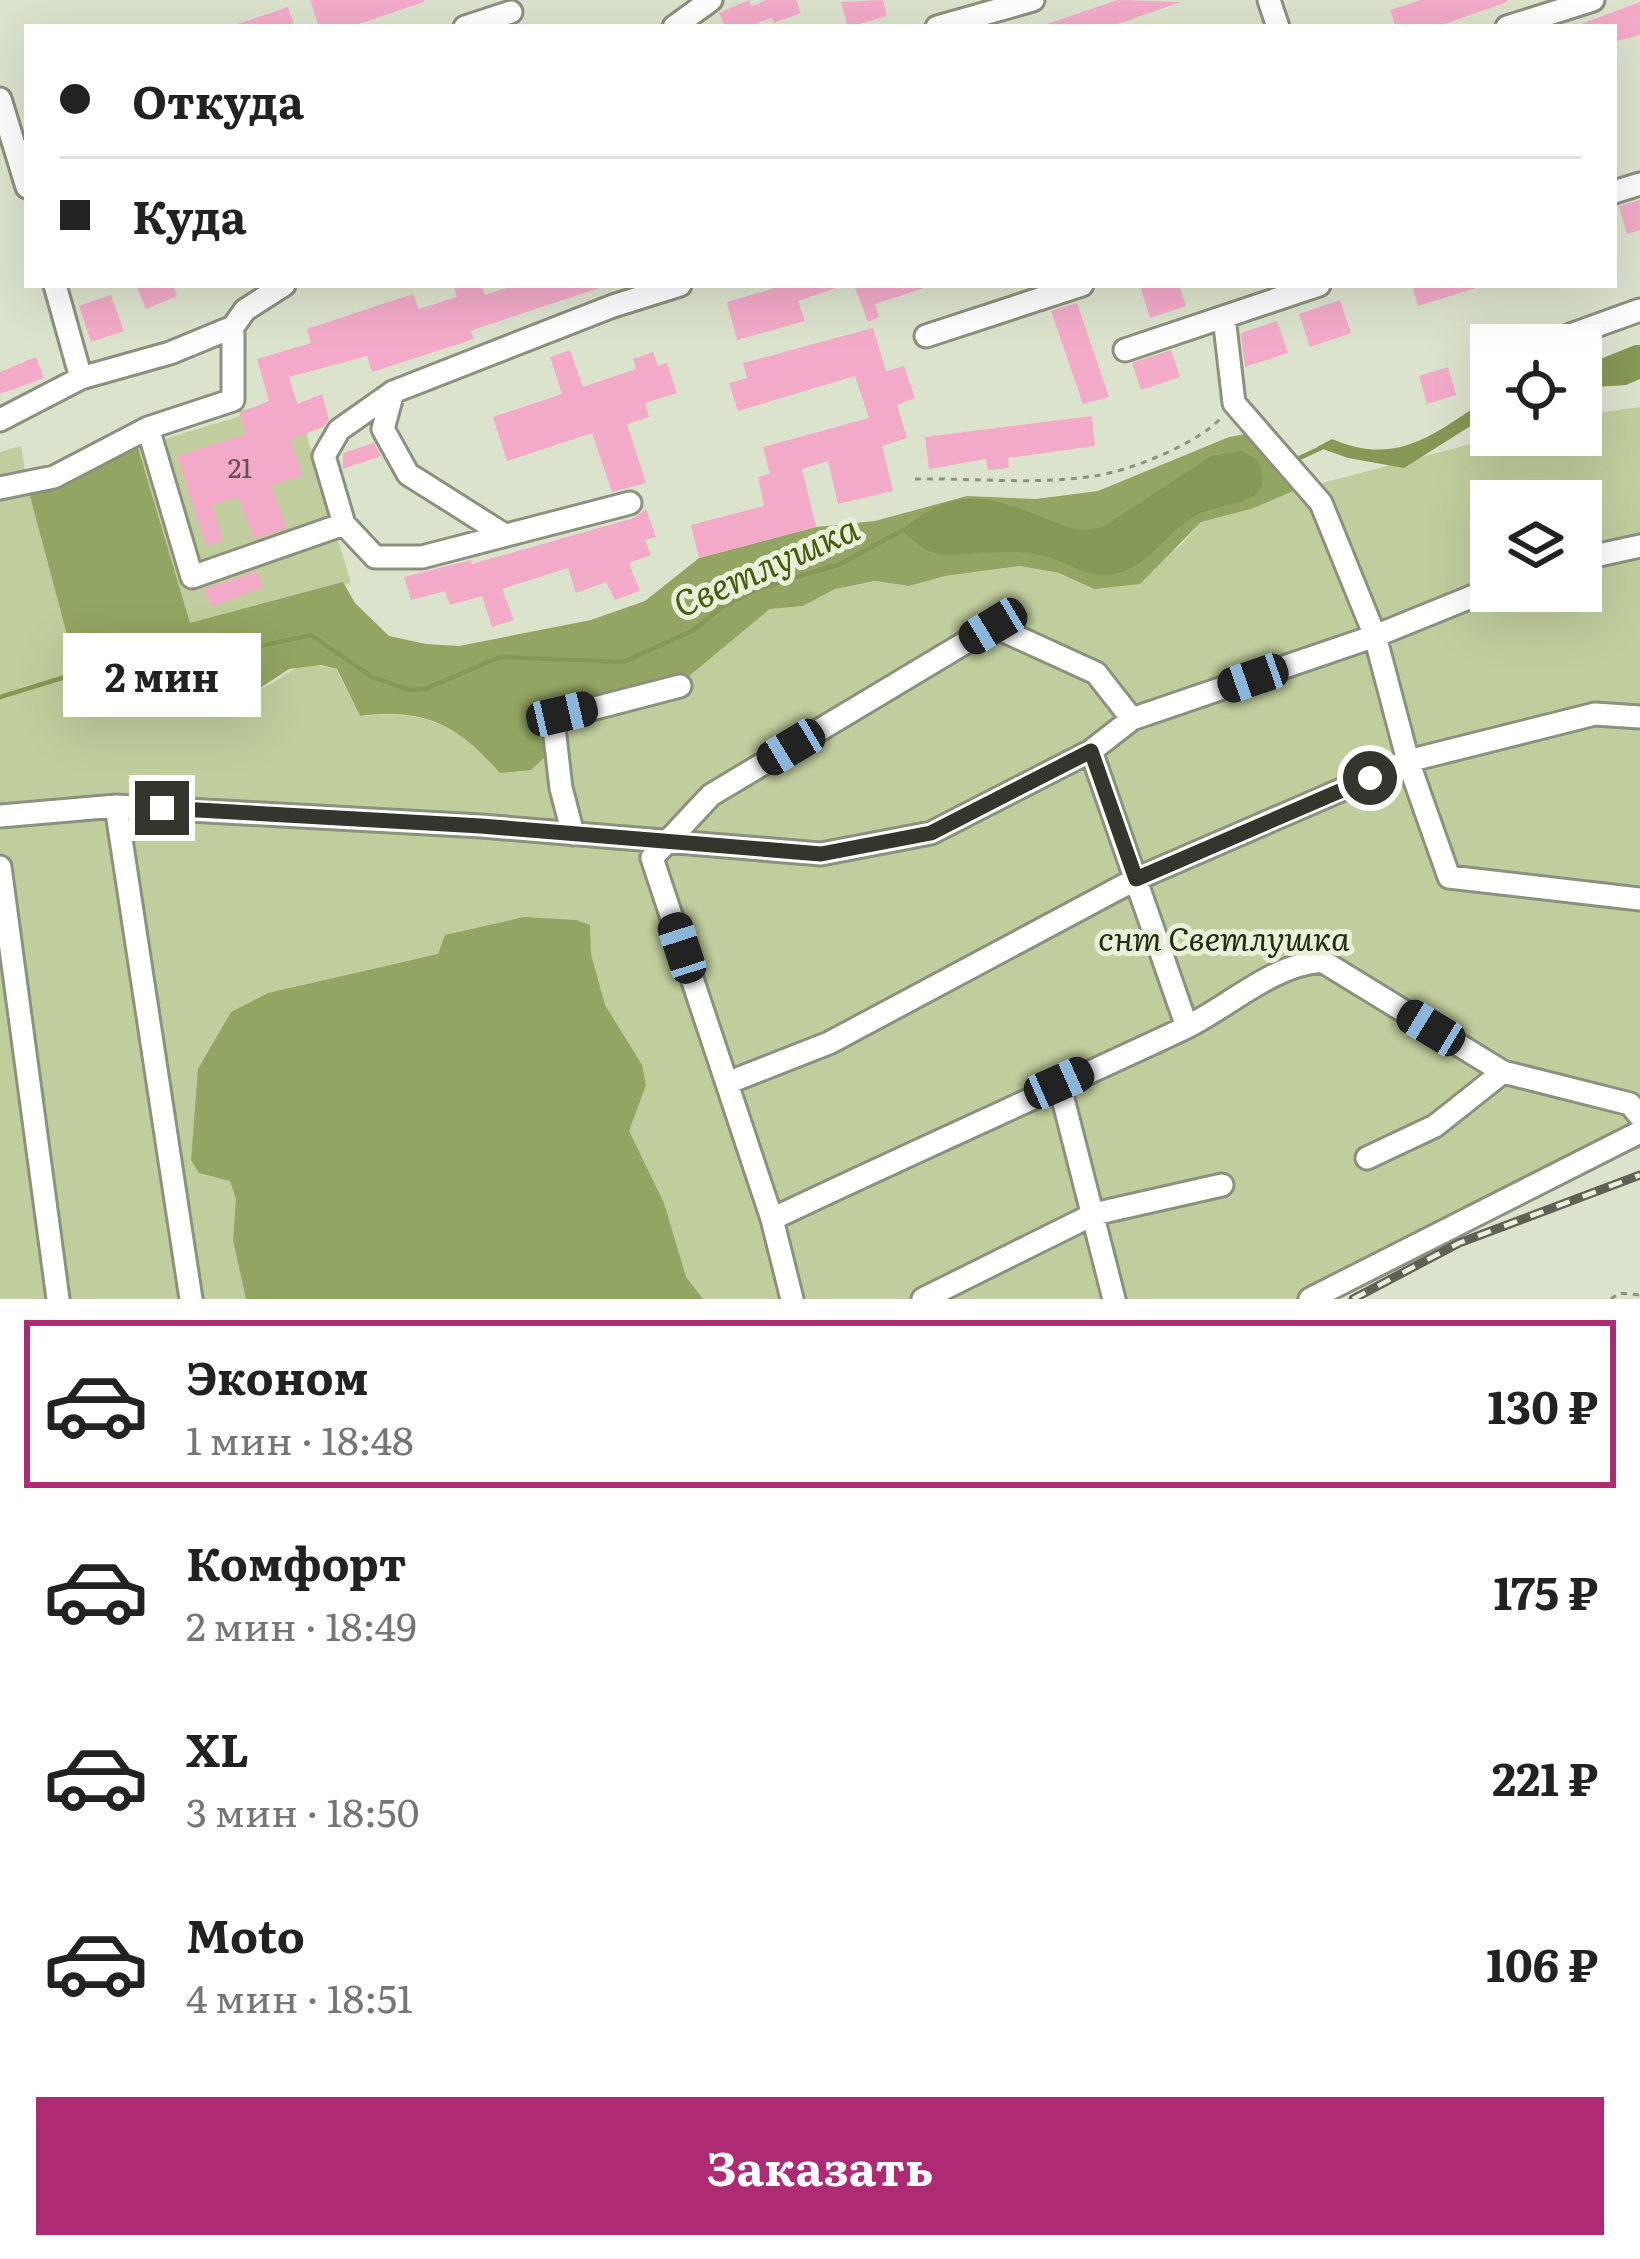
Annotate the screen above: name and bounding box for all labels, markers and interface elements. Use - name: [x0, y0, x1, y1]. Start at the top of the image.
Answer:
- text: Откуда: [132, 66, 304, 133]
- text: Куда: [132, 181, 247, 248]
- map controls: [1470, 324, 1602, 612]
- button: locate: [1470, 324, 1602, 456]
- house number: 21: [228, 446, 252, 486]
- button: layers: [1470, 480, 1602, 612]
- water label: Светлушка: [664, 499, 867, 629]
- car: [953, 592, 1033, 660]
- callout: 2 мин: [63, 634, 261, 718]
- text: 2 мин: [105, 646, 219, 704]
- car: [1213, 649, 1293, 707]
- car: [523, 688, 601, 740]
- car: [751, 713, 831, 781]
- route start: [1343, 751, 1397, 805]
- route end: [135, 781, 189, 835]
- car: [654, 908, 710, 988]
- park label: снт Светлушка: [1098, 912, 1350, 961]
- car: [1391, 994, 1471, 1062]
- car: [1019, 1052, 1099, 1114]
- text: Эконом: [186, 1342, 369, 1409]
- icon: car: [42, 1350, 150, 1458]
- text: 130 ₽: [1487, 1371, 1598, 1438]
- text: 1 мин · 18:48: [186, 1409, 414, 1467]
- text: Комфорт: [186, 1528, 407, 1595]
- icon: car: [42, 1536, 150, 1644]
- text: 175 ₽: [1494, 1557, 1598, 1624]
- text: 2 мин · 18:49: [186, 1595, 417, 1653]
- text: XL: [186, 1714, 249, 1781]
- icon: car: [42, 1722, 150, 1830]
- text: 221 ₽: [1492, 1743, 1598, 1810]
- text: 3 мин · 18:50: [186, 1781, 419, 1839]
- text: Moto: [186, 1900, 305, 1967]
- icon: car: [42, 1908, 150, 2016]
- text: 106 ₽: [1486, 1929, 1598, 1996]
- text: 4 мин · 18:51: [186, 1967, 413, 2025]
- button: Заказать: [36, 2097, 1604, 2235]

